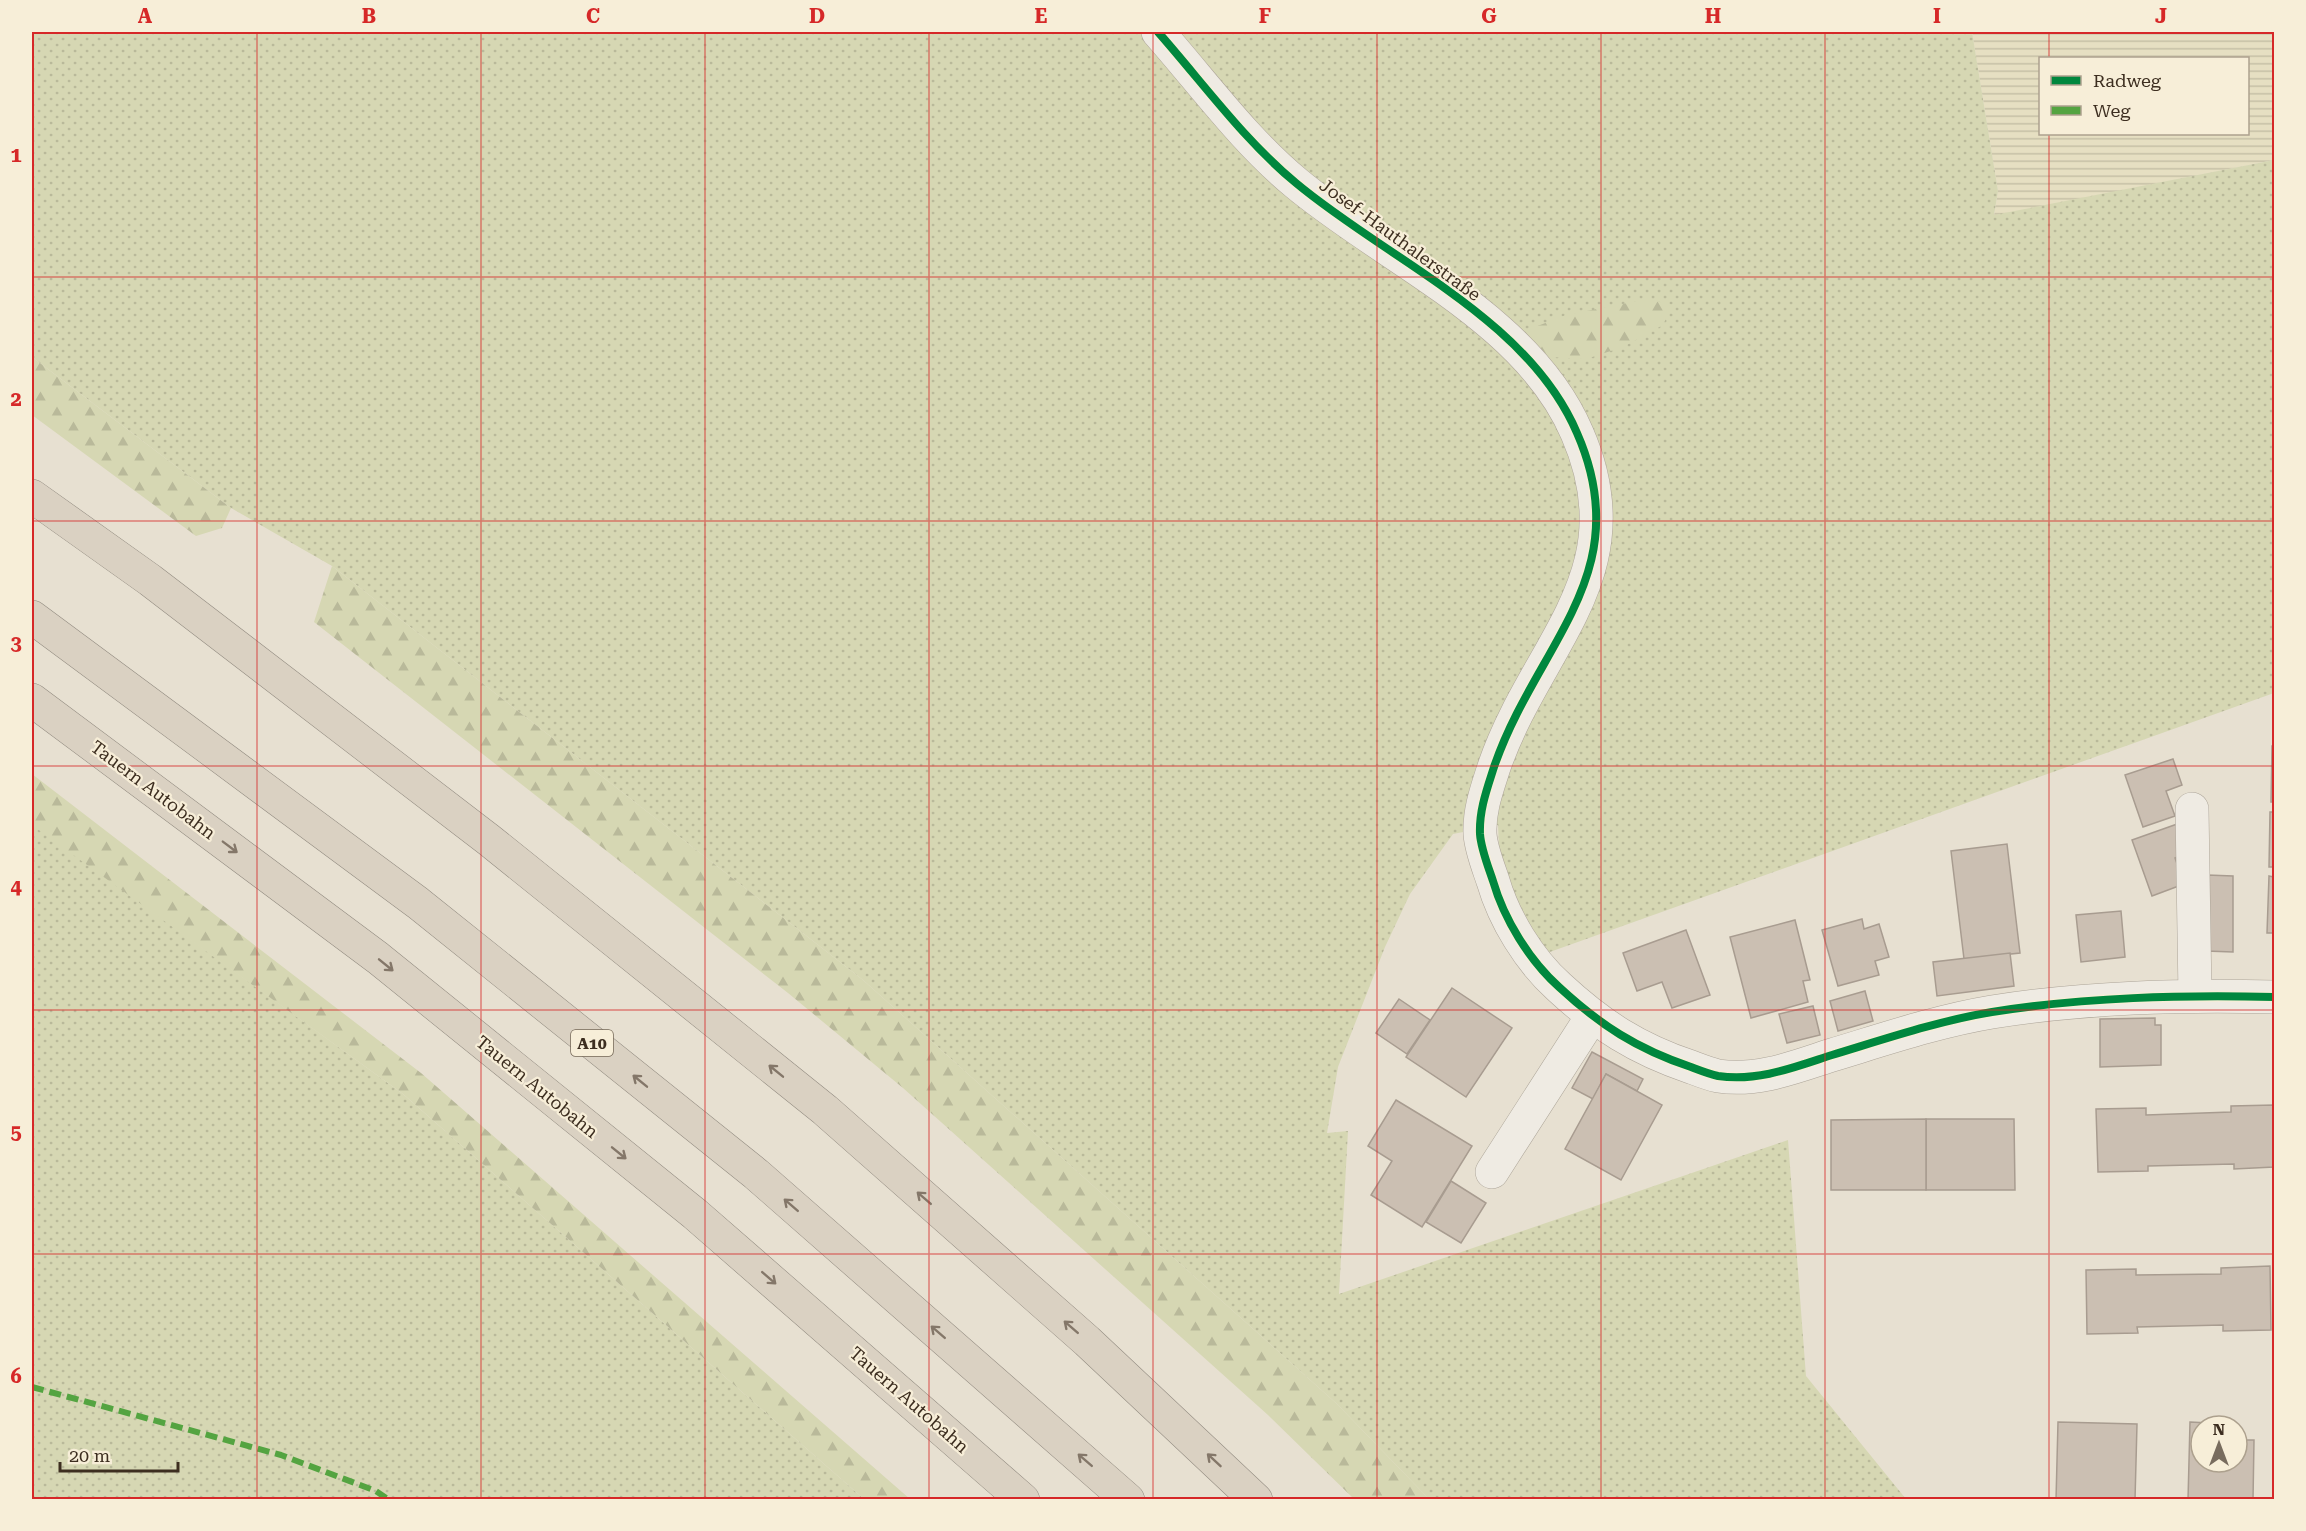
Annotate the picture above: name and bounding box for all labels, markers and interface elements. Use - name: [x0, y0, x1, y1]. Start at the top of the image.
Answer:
- text: A: [138, 4, 153, 28]
- text: B: [362, 4, 376, 28]
- text: C: [586, 4, 600, 28]
- text: D: [809, 4, 825, 28]
- text: E: [1035, 4, 1048, 28]
- text: F: [1259, 4, 1271, 28]
- text: G: [1481, 4, 1497, 28]
- text: H: [1705, 4, 1721, 28]
- text: I: [1933, 4, 1941, 28]
- text: J: [2155, 4, 2167, 28]
- legend: [2039, 57, 2249, 135]
- text: Radweg: [2093, 70, 2162, 91]
- text: Weg: [2093, 100, 2131, 121]
- text: 1: [10, 143, 22, 167]
- street label: Josef-Hauthalerstraße: [1316, 174, 1485, 305]
- text: 2: [10, 387, 22, 411]
- text: 3: [10, 631, 22, 655]
- street label: Tauern Autobahn: [87, 736, 220, 844]
- one-way arrow: [222, 841, 238, 854]
- text: 4: [10, 875, 22, 899]
- one-way arrow: [378, 958, 394, 971]
- road number: A10: [571, 1030, 613, 1056]
- street label: Tauern Autobahn: [472, 1031, 603, 1142]
- one-way arrow: [769, 1065, 785, 1078]
- one-way arrow: [632, 1075, 648, 1088]
- text: 5: [10, 1120, 22, 1144]
- one-way arrow: [611, 1146, 627, 1159]
- one-way arrow: [917, 1191, 932, 1205]
- one-way arrow: [783, 1198, 799, 1212]
- one-way arrow: [761, 1271, 776, 1285]
- one-way arrow: [1063, 1320, 1078, 1334]
- one-way arrow: [931, 1325, 946, 1339]
- street label: Tauern Autobahn: [846, 1342, 973, 1457]
- text: 6: [10, 1364, 22, 1388]
- north arrow: [2189, 1414, 2249, 1474]
- text: N: [2213, 1420, 2225, 1439]
- scale bar: [60, 1435, 178, 1473]
- text: 20 m: [69, 1445, 110, 1466]
- one-way arrow: [1206, 1452, 1221, 1467]
- one-way arrow: [1078, 1453, 1093, 1467]

